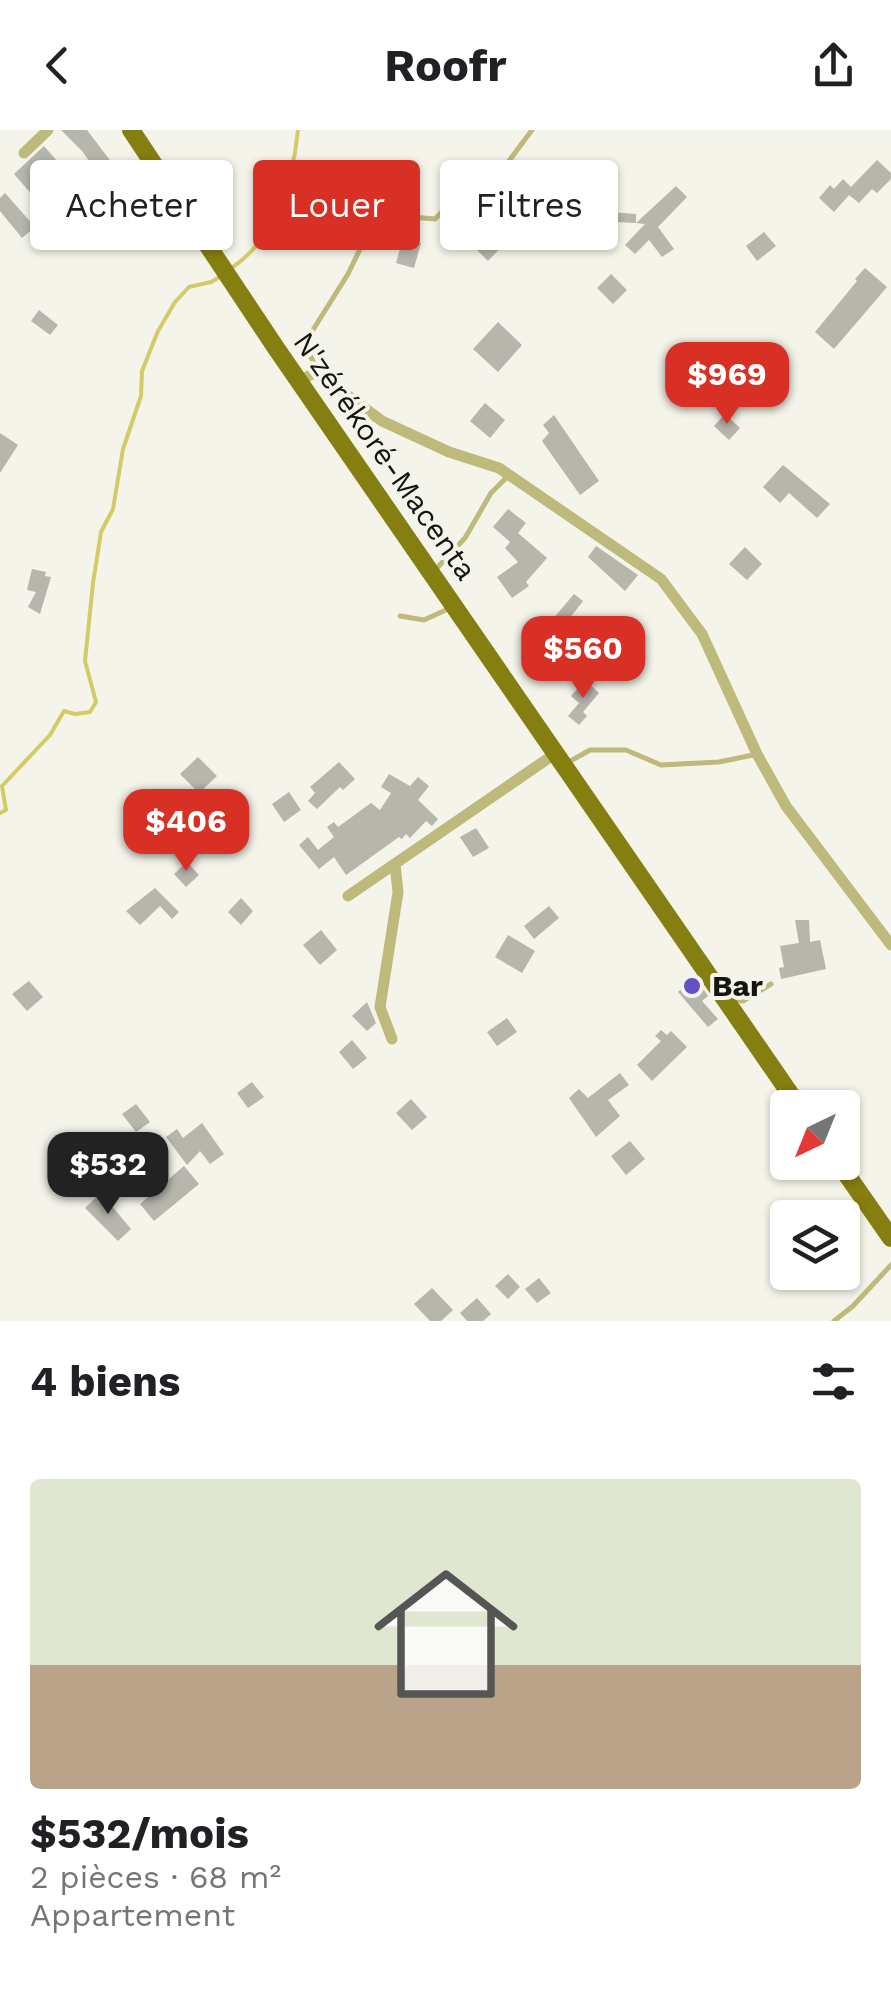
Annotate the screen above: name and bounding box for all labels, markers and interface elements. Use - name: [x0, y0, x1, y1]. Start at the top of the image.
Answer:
- icon: back: [30, 38, 85, 93]
- icon: share: [806, 38, 861, 93]
- text: Roofr: [384, 39, 507, 92]
- chip: Acheter: [30, 160, 233, 250]
- chip: Louer: [253, 160, 420, 250]
- chip: Filtres: [440, 160, 618, 250]
- street label: N'zérékoré-Macenta: [287, 325, 484, 586]
- pin: $969: [668, 342, 786, 427]
- text: $969: [687, 355, 767, 393]
- pin: $560: [524, 616, 642, 701]
- text: $560: [543, 629, 623, 667]
- pin: $406: [127, 789, 245, 874]
- text: $406: [145, 802, 227, 840]
- place label: Bar: [712, 968, 763, 1003]
- marker: Bar: [681, 975, 703, 997]
- north arrow: [770, 1090, 860, 1180]
- map controls: [770, 1090, 860, 1290]
- pin: $532: [49, 1132, 167, 1217]
- text: $532: [69, 1145, 147, 1183]
- button: layers: [770, 1200, 860, 1290]
- icon: filters: [806, 1354, 861, 1409]
- text: 4 biens: [30, 1357, 180, 1406]
- icon: home: [356, 1544, 536, 1724]
- text: $532/mois: [30, 1809, 249, 1858]
- text: 2 pièces · 68 m²: [30, 1858, 281, 1896]
- text: Appartement: [30, 1896, 235, 1934]

